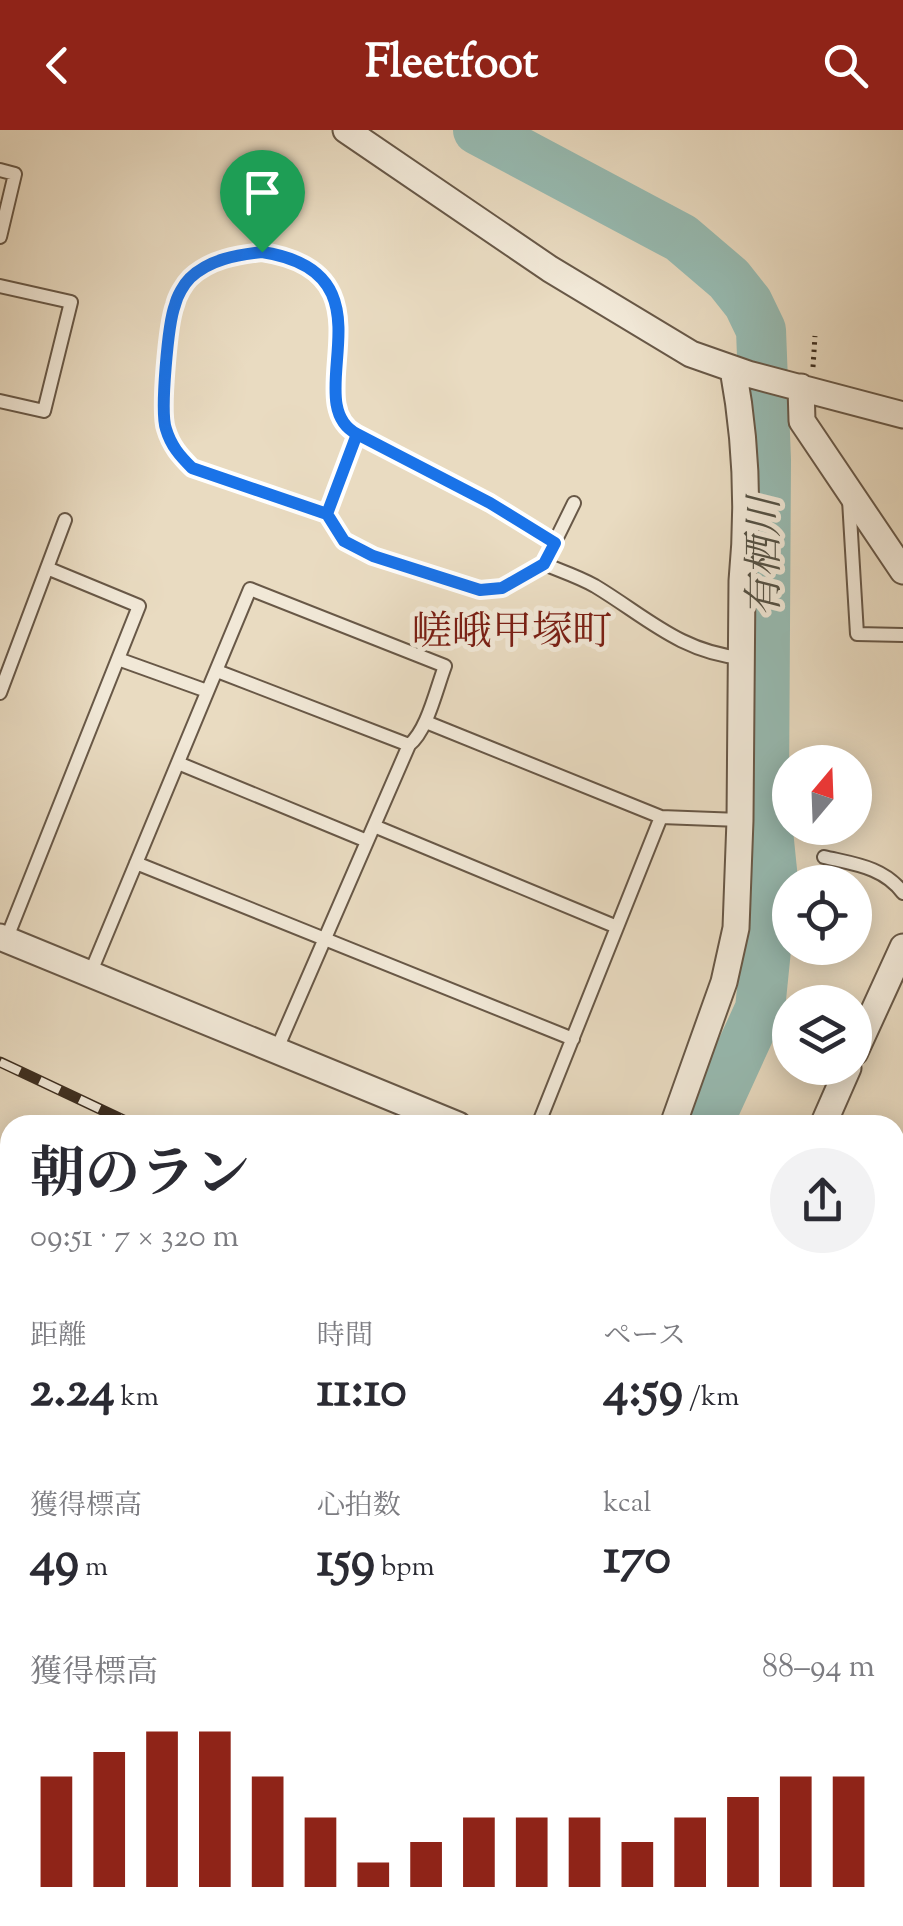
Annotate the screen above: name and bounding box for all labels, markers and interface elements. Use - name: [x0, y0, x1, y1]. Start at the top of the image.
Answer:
- text: Fleetfoot: [365, 33, 538, 98]
- icon: back: [30, 38, 85, 93]
- icon: search: [818, 38, 873, 93]
- pin: [220, 150, 305, 253]
- icon: arrive: [235, 165, 290, 220]
- water label: 有栖川: [739, 493, 796, 617]
- district label: 嵯峨甲塚町: [412, 606, 612, 663]
- north arrow: [772, 745, 872, 845]
- map controls: [772, 745, 872, 1085]
- button: locate: [772, 865, 872, 965]
- button: layers: [772, 985, 872, 1085]
- text: 朝のラン: [30, 1138, 250, 1217]
- button: share: [770, 1148, 875, 1253]
- text: 09:51 · 7 × 320 m: [30, 1215, 239, 1261]
- text: 距離: [30, 1317, 86, 1357]
- text: 時間: [317, 1317, 373, 1357]
- text: ペース: [603, 1317, 686, 1357]
- text: 2.24: [30, 1357, 115, 1429]
- text: 11:10: [317, 1357, 407, 1429]
- text: 4:59: [603, 1357, 683, 1429]
- text: km: [115, 1378, 159, 1418]
- text: /km: [683, 1378, 740, 1418]
- text: kcal: [603, 1484, 651, 1524]
- text: 獲得標高: [30, 1487, 142, 1527]
- text: 心拍数: [317, 1487, 401, 1527]
- text: 170: [603, 1524, 671, 1596]
- text: 49: [30, 1527, 79, 1599]
- text: 159: [317, 1527, 375, 1599]
- text: m: [79, 1548, 108, 1588]
- text: bpm: [375, 1548, 435, 1588]
- text: 88–94 m: [762, 1645, 875, 1691]
- text: 獲得標高: [30, 1651, 158, 1697]

